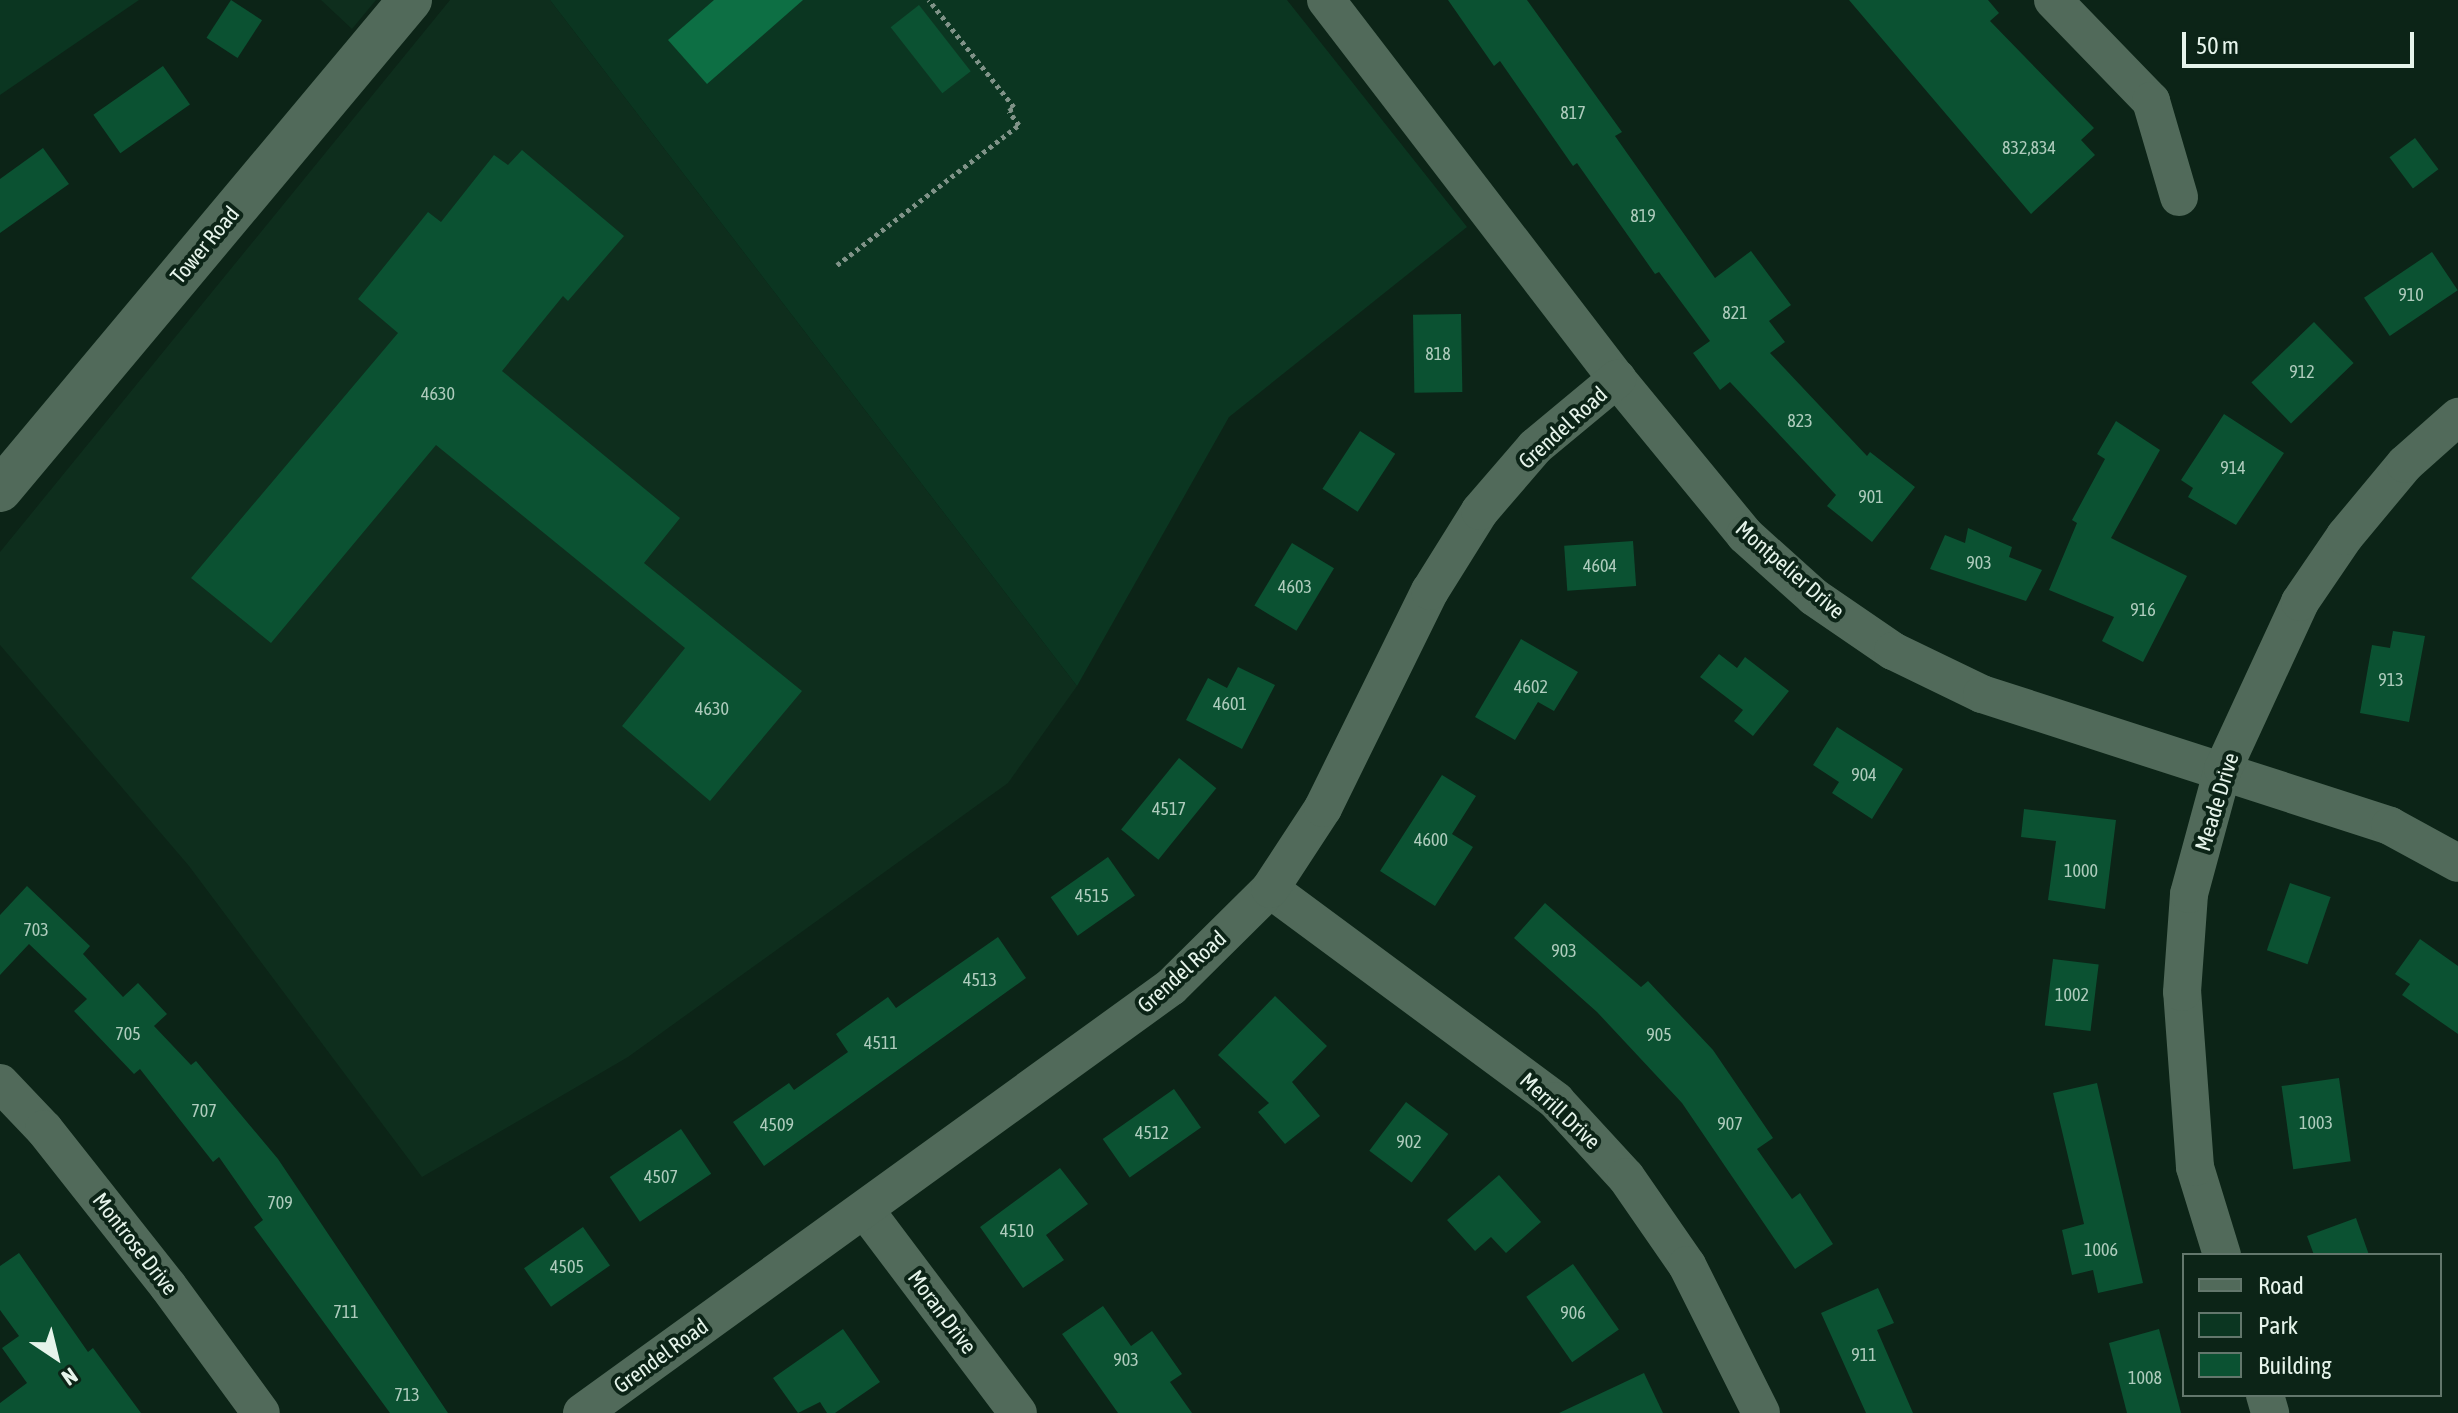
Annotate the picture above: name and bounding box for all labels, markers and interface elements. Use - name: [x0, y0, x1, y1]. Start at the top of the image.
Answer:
- scale bar: [2186, 16, 2418, 66]
- text: 50 m: [2196, 32, 2239, 59]
- house number: 817: [1560, 102, 1586, 124]
- house number: 832,834: [2002, 137, 2056, 159]
- street label: Tower Road: [165, 201, 245, 289]
- house number: 819: [1630, 205, 1656, 227]
- house number: 910: [2398, 284, 2424, 306]
- house number: 821: [1722, 302, 1748, 324]
- house number: 818: [1425, 343, 1451, 365]
- house number: 912: [2289, 361, 2315, 383]
- street label: Grendel Road: [1513, 381, 1613, 475]
- house number: 4630: [421, 383, 455, 405]
- house number: 823: [1787, 410, 1813, 432]
- house number: 914: [2220, 457, 2246, 479]
- house number: 901: [1858, 486, 1884, 508]
- street label: Montpelier Drive: [1730, 516, 1850, 624]
- house number: 903: [1966, 552, 1992, 574]
- house number: 4604: [1583, 555, 1617, 577]
- house number: 4603: [1278, 576, 1312, 598]
- house number: 916: [2130, 599, 2156, 621]
- house number: 913: [2378, 669, 2404, 691]
- house number: 4602: [1514, 676, 1548, 698]
- house number: 4601: [1213, 693, 1247, 715]
- house number: 4630: [695, 698, 729, 720]
- street label: Meade Drive: [2190, 750, 2244, 854]
- house number: 904: [1851, 764, 1877, 786]
- house number: 4517: [1152, 798, 1186, 820]
- house number: 4600: [1414, 829, 1448, 851]
- house number: 1000: [2064, 860, 2098, 882]
- house number: 4515: [1075, 885, 1109, 907]
- house number: 703: [23, 919, 49, 941]
- street label: Grendel Road: [1132, 925, 1232, 1019]
- house number: 903: [1551, 940, 1577, 962]
- house number: 4513: [963, 969, 997, 991]
- house number: 1002: [2055, 984, 2089, 1006]
- house number: 705: [115, 1023, 141, 1045]
- house number: 905: [1646, 1024, 1672, 1046]
- house number: 4511: [864, 1032, 898, 1054]
- street label: Merrill Drive: [1514, 1067, 1606, 1155]
- house number: 707: [191, 1100, 217, 1122]
- house number: 1003: [2299, 1112, 2333, 1134]
- house number: 907: [1717, 1113, 1743, 1135]
- house number: 4509: [760, 1114, 794, 1136]
- house number: 4512: [1135, 1122, 1169, 1144]
- house number: 902: [1396, 1131, 1422, 1153]
- house number: 4507: [644, 1166, 678, 1188]
- street label: Montrose Drive: [87, 1188, 183, 1300]
- house number: 709: [267, 1192, 293, 1214]
- house number: 4510: [1000, 1220, 1034, 1242]
- house number: 1006: [2084, 1239, 2118, 1261]
- legend: [2182, 1253, 2442, 1397]
- house number: 4505: [550, 1256, 584, 1278]
- street label: Moran Drive: [902, 1265, 982, 1359]
- text: Road: [2258, 1272, 2304, 1299]
- house number: 711: [333, 1301, 359, 1323]
- house number: 906: [1560, 1302, 1586, 1324]
- text: Park: [2258, 1312, 2298, 1339]
- street label: Grendel Road: [609, 1313, 713, 1399]
- north arrow: [16, 1317, 96, 1397]
- house number: 911: [1851, 1344, 1877, 1366]
- house number: 903: [1113, 1349, 1139, 1371]
- text: Building: [2258, 1352, 2331, 1379]
- text: N: [57, 1362, 83, 1391]
- house number: 1008: [2128, 1367, 2162, 1389]
- house number: 713: [394, 1384, 420, 1406]

